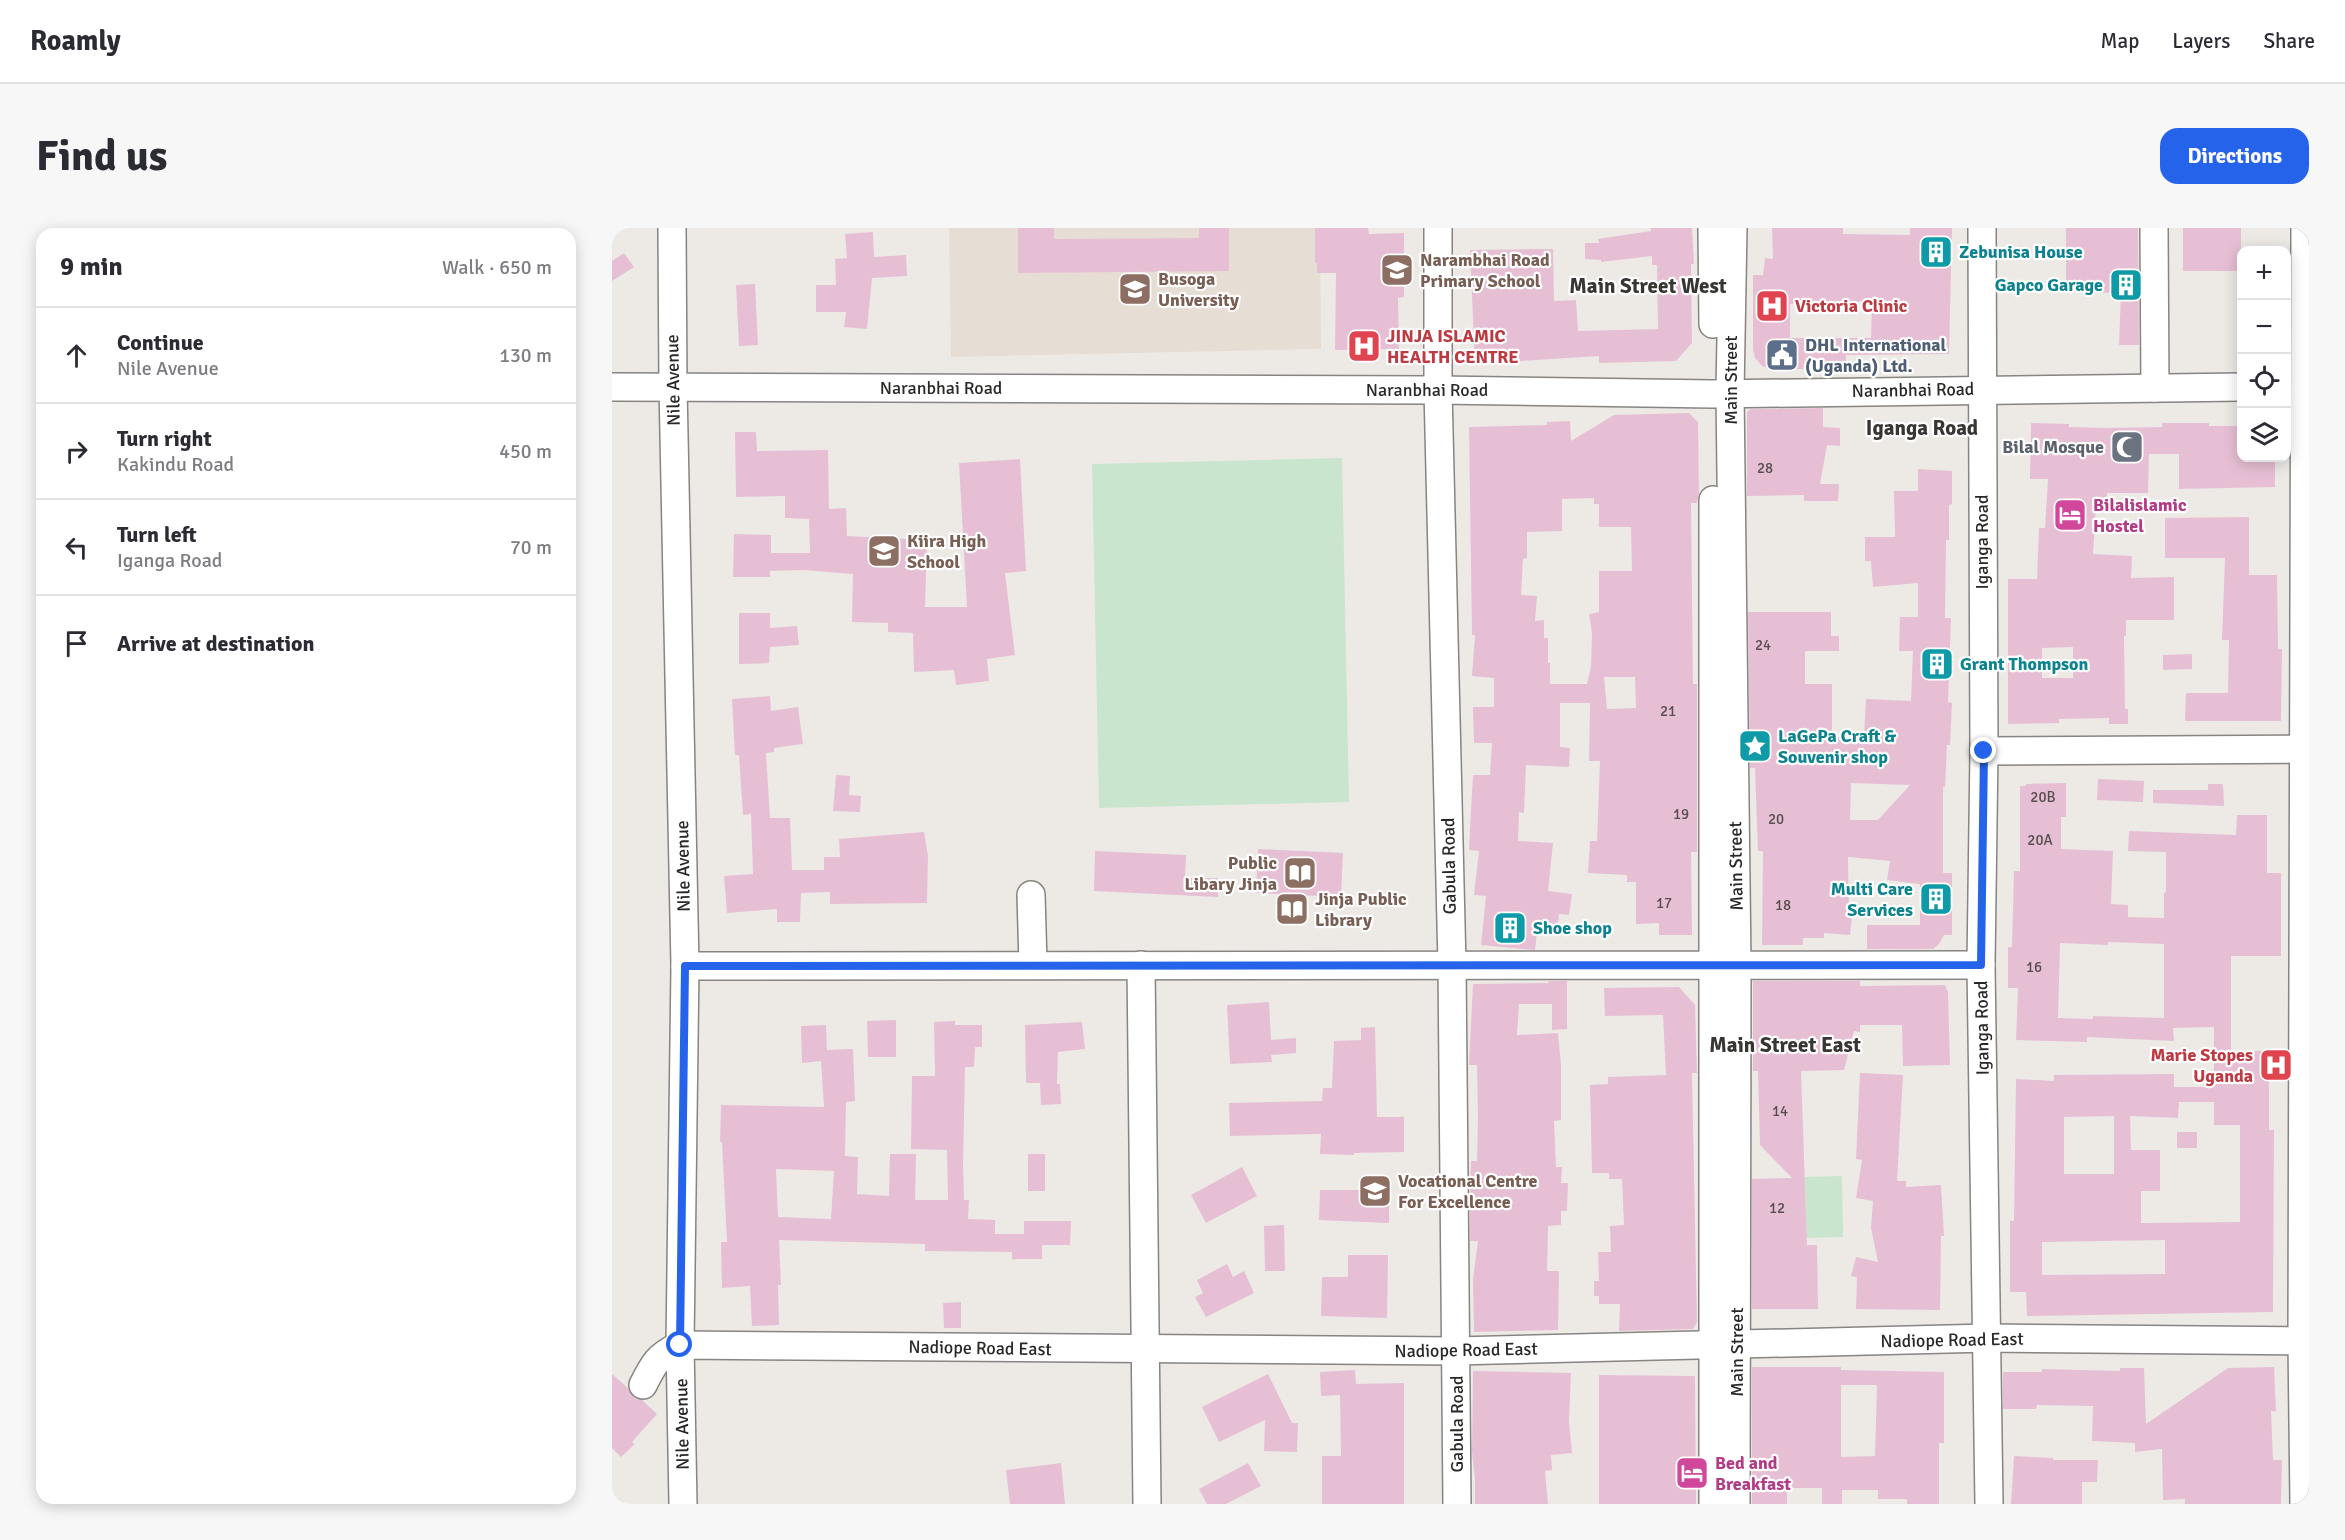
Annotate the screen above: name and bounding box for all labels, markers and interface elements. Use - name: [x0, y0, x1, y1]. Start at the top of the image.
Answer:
- text: Roamly: [30, 24, 121, 58]
- text: Map: [2101, 28, 2139, 54]
- text: Layers: [2172, 28, 2230, 54]
- text: Share: [2263, 28, 2315, 54]
- button: Directions: [2160, 128, 2309, 184]
- text: Find us: [36, 131, 167, 182]
- building icon: Zebunisa House: [1918, 234, 1954, 270]
- place label: Zebunisa House: [1959, 241, 2083, 263]
- map controls: [2237, 246, 2291, 462]
- button: +: [2237, 246, 2291, 300]
- place label: Narambhai Road Primary School: [1420, 249, 1550, 292]
- text: 9 min: [60, 251, 123, 283]
- school or university icon: Narambhai Road Primary School: [1379, 252, 1415, 288]
- text: Walk · 650 m: [442, 255, 552, 280]
- building icon: Gapco Garage: [2108, 267, 2144, 303]
- place label: Busoga University: [1158, 268, 1239, 311]
- school or university icon: Busoga University: [1117, 271, 1153, 307]
- district label: Main Street West: [1569, 273, 1727, 299]
- place label: Gapco Garage: [1995, 274, 2103, 296]
- hospital icon: Victoria Clinic: [1754, 288, 1790, 324]
- place label: Victoria Clinic: [1795, 295, 1908, 317]
- button: −: [2237, 300, 2291, 354]
- place label: JINJA ISLAMIC HEALTH CENTRE: [1387, 325, 1519, 368]
- hospital icon: JINJA ISLAMIC HEALTH CENTRE: [1346, 328, 1382, 364]
- text: Continue: [117, 329, 204, 356]
- street label: Nile Avenue: [661, 334, 685, 426]
- place label: DHL International (Uganda) Ltd.: [1805, 334, 1946, 377]
- street label: Main Street: [1720, 335, 1742, 425]
- public building icon: DHL International (Uganda) Ltd.: [1764, 337, 1800, 373]
- icon: ahead: [60, 339, 93, 372]
- text: 130 m: [499, 343, 552, 368]
- button: locate: [2237, 354, 2291, 408]
- text: Nile Avenue: [117, 356, 219, 381]
- street label: Naranbhai Road: [880, 377, 1002, 399]
- street label: Naranbhai Road: [1852, 378, 1974, 402]
- street label: Naranbhai Road: [1366, 379, 1488, 401]
- button: layers: [2237, 408, 2291, 462]
- district label: Iganga Road: [1866, 415, 1978, 441]
- text: Turn right: [117, 425, 212, 452]
- mosque icon: Bilal Mosque: [2109, 429, 2145, 465]
- icon: right: [60, 435, 93, 468]
- place label: Bilal Mosque: [2002, 436, 2104, 458]
- text: 450 m: [499, 439, 552, 464]
- text: Kakindu Road: [117, 452, 234, 477]
- house number: 28: [1757, 459, 1773, 477]
- place label: Bilalislamic Hostel: [2093, 494, 2187, 537]
- street label: Iganga Road: [1971, 495, 1993, 589]
- hotel icon: Bilalislamic Hostel: [2052, 497, 2088, 533]
- text: Turn left: [117, 521, 197, 548]
- place label: Kiira High School: [907, 530, 986, 573]
- icon: left: [60, 531, 93, 564]
- school or university icon: Kiira High School: [866, 533, 902, 569]
- text: 70 m: [510, 535, 552, 560]
- text: Iganga Road: [117, 548, 222, 573]
- icon: arrive: [60, 627, 93, 660]
- text: Arrive at destination: [117, 630, 314, 657]
- house number: 24: [1755, 636, 1771, 654]
- building icon: Grant Thompson: [1919, 646, 1955, 682]
- place label: Grant Thompson: [1960, 653, 2088, 675]
- house number: 21: [1660, 702, 1676, 720]
- place label: LaGePa Craft & Souvenir shop: [1778, 725, 1896, 768]
- place icon: LaGePa Craft & Souvenir shop: [1737, 728, 1773, 764]
- route end: [1970, 737, 1996, 763]
- house number: 20B: [2030, 788, 2056, 806]
- house number: 19: [1673, 805, 1689, 823]
- house number: 20: [1768, 810, 1784, 828]
- street label: Gabula Road: [1437, 817, 1461, 915]
- street label: Nile Avenue: [671, 820, 695, 912]
- street label: Main Street: [1724, 821, 1748, 911]
- house number: 20A: [2027, 831, 2053, 849]
- place label: Public Libary Jinja: [1185, 852, 1277, 895]
- library icon: Public Libary Jinja: [1282, 855, 1318, 891]
- place label: Multi Care Services: [1831, 878, 1913, 921]
- building icon: Multi Care Services: [1918, 881, 1954, 917]
- place label: Jinja Public Library: [1315, 888, 1407, 931]
- library icon: Jinja Public Library: [1274, 891, 1310, 927]
- house number: 17: [1656, 894, 1672, 912]
- house number: 18: [1775, 896, 1791, 914]
- building icon: Shoe shop: [1492, 910, 1528, 946]
- place label: Shoe shop: [1533, 917, 1612, 939]
- house number: 16: [2026, 958, 2042, 976]
- street label: Iganga Road: [1970, 980, 1994, 1076]
- district label: Main Street East: [1709, 1032, 1861, 1058]
- place label: Marie Stopes Uganda: [2150, 1044, 2253, 1087]
- hospital icon: Marie Stopes Uganda: [2258, 1047, 2294, 1083]
- house number: 14: [1772, 1102, 1788, 1120]
- place label: Vocational Centre For Excellence: [1398, 1170, 1538, 1213]
- school or university icon: Vocational Centre For Excellence: [1357, 1173, 1393, 1209]
- house number: 12: [1769, 1199, 1785, 1217]
- street label: Main Street: [1726, 1307, 1748, 1397]
- street label: Nadiope Road East: [1880, 1328, 2024, 1352]
- route start: [666, 1331, 692, 1357]
- street label: Nadiope Road East: [908, 1336, 1052, 1360]
- street label: Nadiope Road East: [1394, 1338, 1538, 1362]
- street label: Gabula Road: [1446, 1376, 1468, 1472]
- street label: Nile Avenue: [670, 1378, 694, 1470]
- place label: Bed and Breakfast: [1715, 1452, 1791, 1495]
- hotel icon: Bed and Breakfast: [1674, 1455, 1710, 1491]

